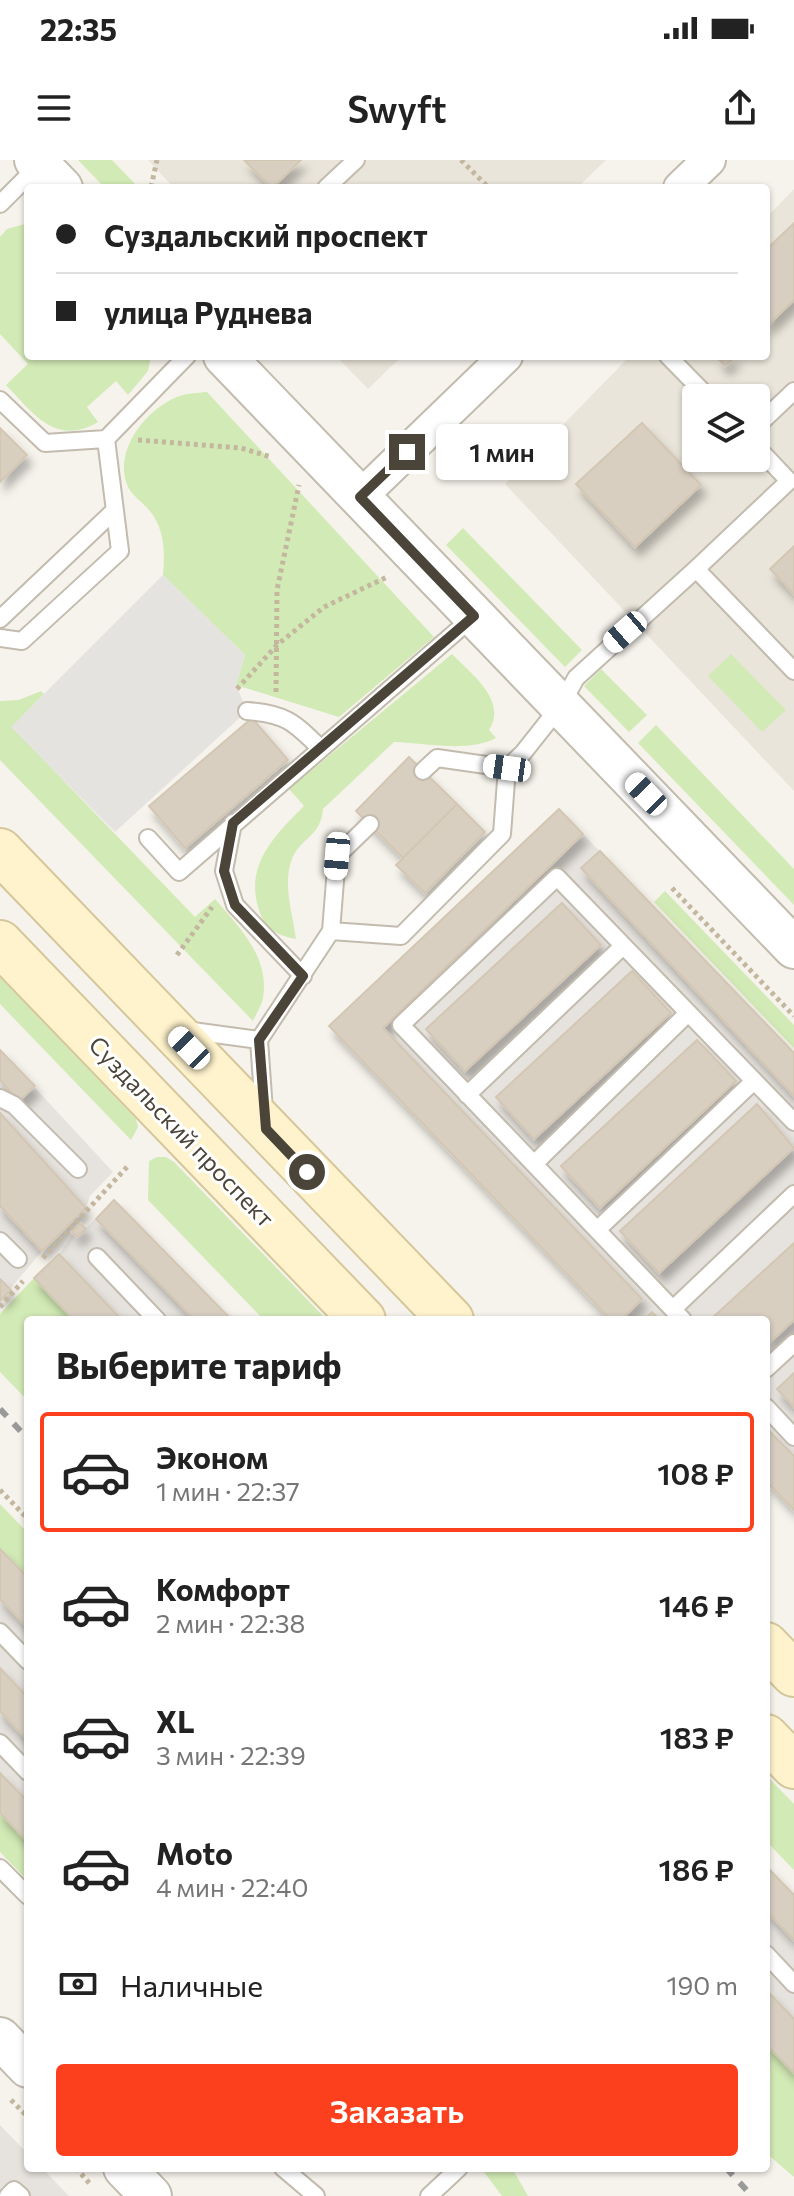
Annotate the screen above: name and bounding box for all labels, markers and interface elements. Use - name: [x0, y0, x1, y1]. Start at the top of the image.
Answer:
- text: 22:35: [40, 10, 117, 47]
- icon: menu: [32, 86, 76, 130]
- text: Swyft: [347, 86, 447, 130]
- icon: share: [718, 86, 762, 130]
- text: Суздальский проспект: [104, 216, 428, 253]
- text: улица Руднева: [104, 293, 312, 330]
- map controls: [682, 384, 770, 472]
- button: layers: [682, 384, 770, 472]
- callout: 1 мин: [435, 424, 567, 480]
- route end: [389, 434, 425, 470]
- text: 1 мин: [469, 436, 535, 467]
- car: [599, 607, 651, 657]
- car: [482, 753, 532, 783]
- car: [621, 768, 671, 820]
- car: [323, 831, 351, 881]
- car: [164, 1022, 214, 1074]
- street label: Суздальский проспект: [83, 1030, 281, 1232]
- route start: [289, 1154, 325, 1190]
- text: Выберите тариф: [56, 1342, 341, 1386]
- icon: car: [60, 1436, 132, 1508]
- text: Эконом: [156, 1438, 268, 1475]
- text: 108 ₽: [657, 1454, 734, 1491]
- text: 1 мин · 22:37: [156, 1475, 300, 1506]
- icon: car: [60, 1568, 132, 1640]
- text: Комфорт: [156, 1570, 290, 1607]
- text: 146 ₽: [659, 1586, 734, 1623]
- text: 2 мин · 22:38: [156, 1607, 305, 1638]
- icon: car: [60, 1700, 132, 1772]
- text: XL: [156, 1702, 195, 1739]
- text: 183 ₽: [660, 1718, 734, 1755]
- text: 3 мин · 22:39: [156, 1739, 306, 1770]
- icon: car: [60, 1832, 132, 1904]
- text: Moto: [156, 1834, 233, 1871]
- text: 186 ₽: [659, 1850, 734, 1887]
- text: 4 мин · 22:40: [156, 1871, 308, 1902]
- icon: cash: [56, 1962, 100, 2006]
- text: Наличные: [120, 1966, 263, 2003]
- text: 190 m: [666, 1969, 738, 2000]
- button: Заказать: [56, 2064, 738, 2156]

